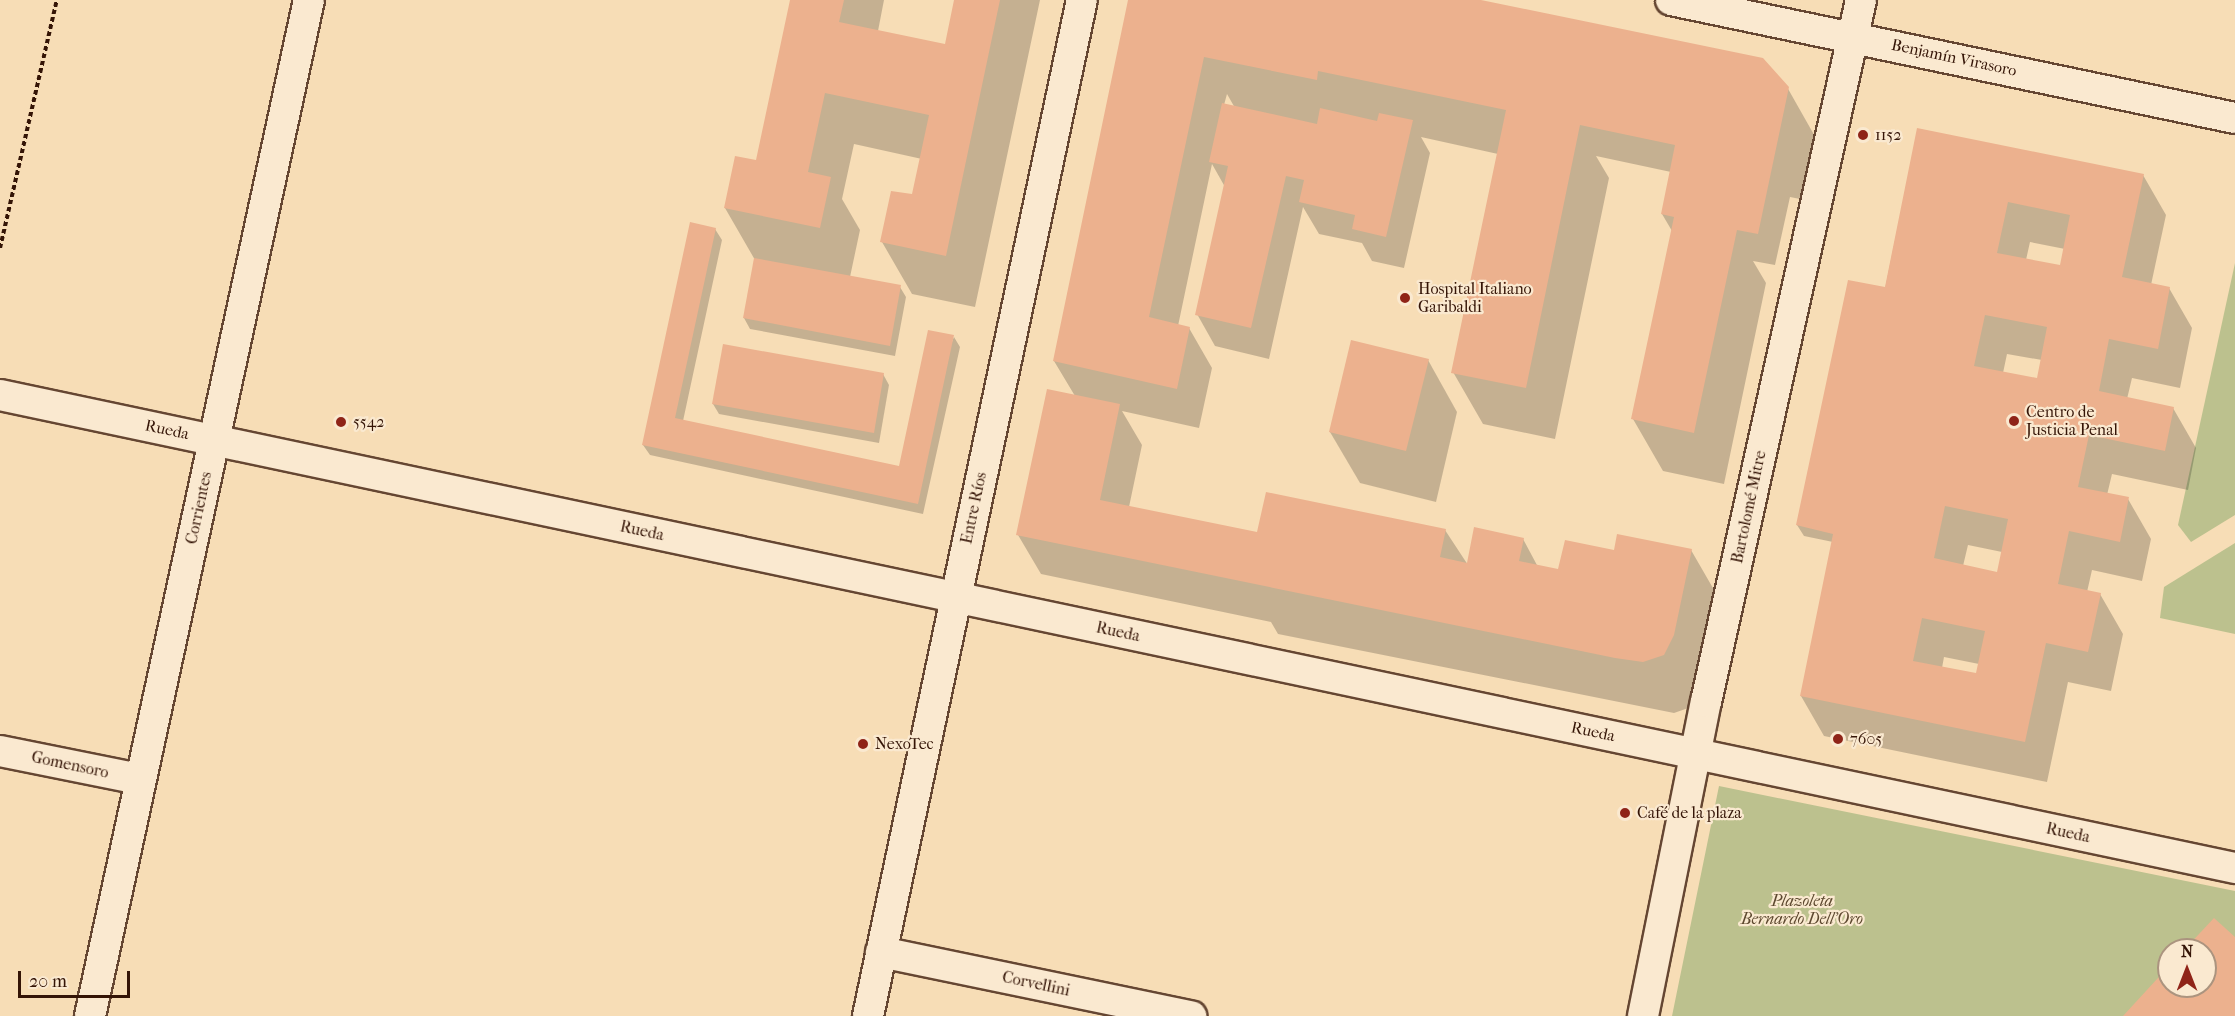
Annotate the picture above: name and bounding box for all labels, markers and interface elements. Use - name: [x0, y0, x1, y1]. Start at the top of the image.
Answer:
- street label: Benjamín Virasoro: [1889, 35, 2019, 81]
- place label: 1152: [1875, 125, 1902, 145]
- marker: 1152: [1856, 128, 1870, 142]
- place label: Hospital Italiano Garibaldi: [1418, 279, 1532, 317]
- marker: Hospital Italiano Garibaldi: [1396, 289, 1414, 307]
- place label: Centro de Justicia Penal: [2026, 402, 2118, 440]
- place label: 5542: [353, 412, 384, 432]
- marker: Centro de Justicia Penal: [2007, 414, 2021, 428]
- marker: 5542: [334, 415, 348, 429]
- street label: Rueda: [143, 416, 191, 444]
- street label: Bartolomé Mitre: [1728, 449, 1770, 565]
- street label: Corrientes: [182, 470, 216, 546]
- street label: Entre Ríos: [957, 470, 991, 546]
- street label: Rueda: [618, 517, 666, 545]
- street label: Rueda: [1094, 618, 1142, 646]
- street label: Rueda: [1569, 718, 1617, 746]
- place label: 7605: [1850, 729, 1882, 749]
- marker: 7605: [1831, 732, 1845, 746]
- place label: NexoTec: [875, 734, 934, 754]
- marker: NexoTec: [856, 737, 870, 751]
- street label: Gomensoro: [30, 747, 110, 783]
- place label: Café de la plaza: [1637, 803, 1742, 823]
- marker: Café de la plaza: [1618, 806, 1632, 820]
- street label: Rueda: [2044, 819, 2092, 847]
- park label: Plazoleta Bernardo Dell'Oro: [1741, 891, 1863, 929]
- north arrow: [2157, 938, 2217, 998]
- text: N: [2181, 942, 2193, 961]
- scale bar: [21, 959, 134, 997]
- street label: Corvellini: [1000, 967, 1072, 1001]
- text: 20 m: [29, 971, 67, 992]

